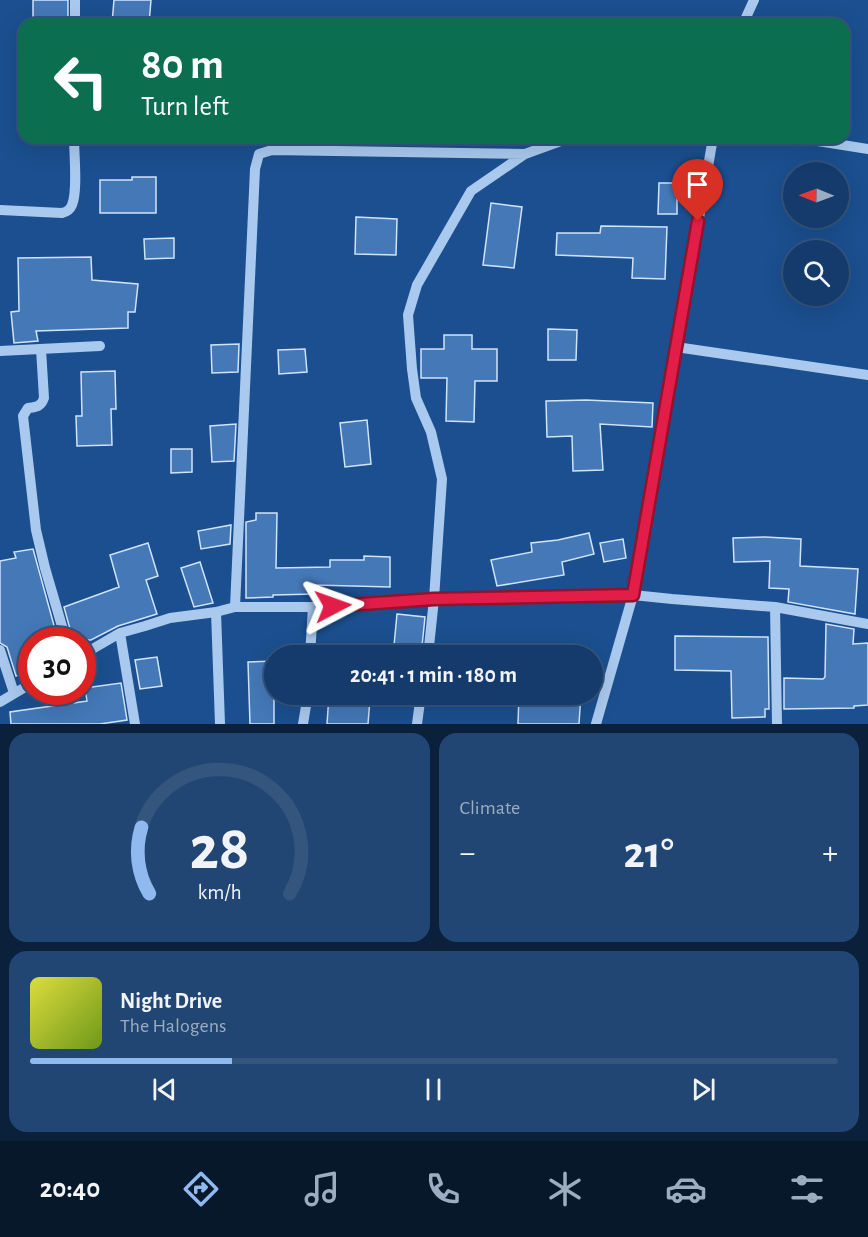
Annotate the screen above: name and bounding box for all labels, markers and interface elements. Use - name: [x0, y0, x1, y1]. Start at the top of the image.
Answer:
- icon: left: [42, 42, 120, 120]
- text: 80 m: [141, 44, 224, 86]
- text: Turn left: [141, 93, 229, 120]
- pin: [672, 159, 723, 221]
- north arrow: [783, 162, 849, 228]
- map controls: [783, 162, 849, 306]
- icon: arrive: [681, 168, 714, 201]
- button: search: [783, 240, 849, 306]
- position arrow: [301, 574, 365, 638]
- speed limit sign: 30: [18, 627, 96, 705]
- text: 20:41 · 1 min · 180 m: [350, 664, 517, 686]
- text: Climate: [460, 798, 520, 818]
- text: 28: [189, 818, 249, 880]
- text: 21°: [623, 831, 674, 876]
- text: −: [460, 837, 475, 870]
- text: +: [822, 837, 838, 870]
- text: km/h: [197, 883, 241, 904]
- text: Night Drive: [120, 990, 222, 1012]
- text: The Halogens: [120, 1016, 226, 1036]
- icon: previous: [148, 1073, 181, 1106]
- icon: pause: [417, 1073, 450, 1106]
- icon: next: [687, 1073, 720, 1106]
- icon: directions: [180, 1168, 222, 1210]
- icon: music: [301, 1168, 343, 1210]
- icon: phone: [422, 1168, 464, 1210]
- icon: climate: [544, 1168, 586, 1210]
- icon: car: [665, 1168, 707, 1210]
- icon: filters: [786, 1168, 828, 1210]
- text: 20:40: [40, 1175, 100, 1202]

